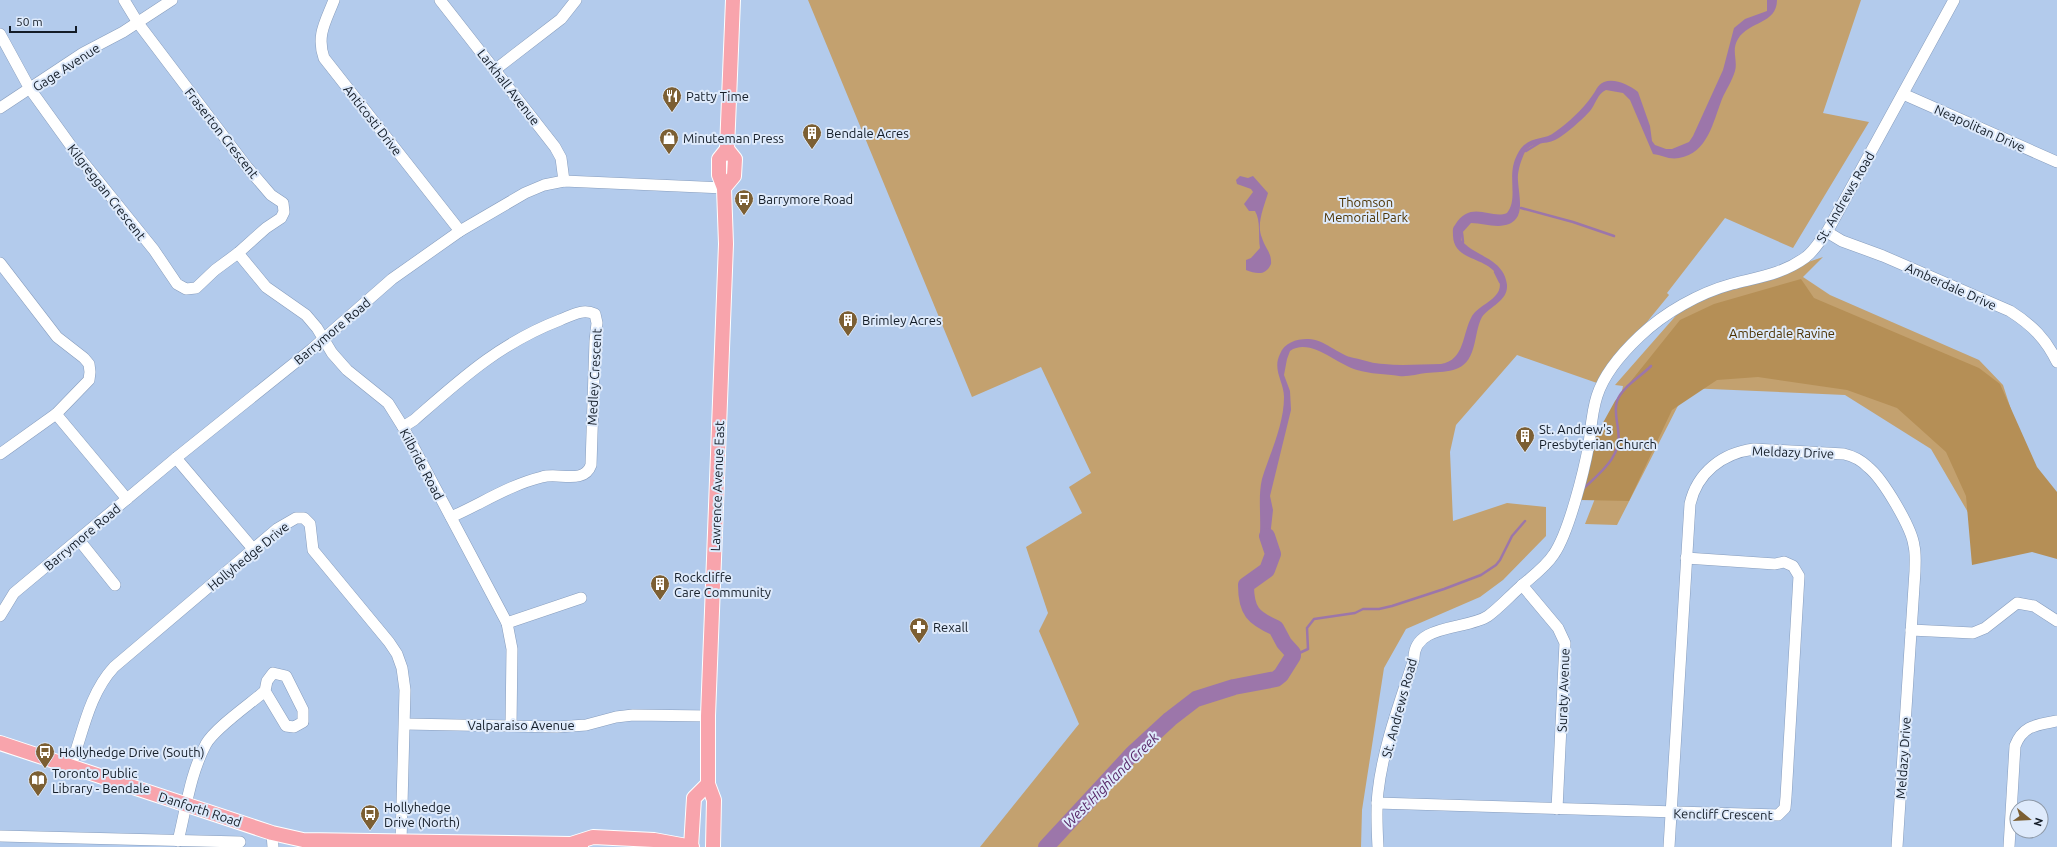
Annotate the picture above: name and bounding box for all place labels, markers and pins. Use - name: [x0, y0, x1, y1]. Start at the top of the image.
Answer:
- restaurant icon: Patty Time: [661, 85, 683, 113]
- place label: Patty Time: [686, 89, 749, 103]
- building icon: Bendale Acres: [801, 122, 823, 150]
- place label: Bendale Acres: [826, 126, 909, 140]
- shop icon: Minuteman Press: [658, 127, 680, 155]
- place label: Minuteman Press: [683, 131, 784, 145]
- bus stop icon: Barrymore Road: [733, 188, 755, 216]
- place label: Barrymore Road: [758, 192, 853, 206]
- building icon: Brimley Acres: [837, 309, 859, 337]
- place label: Brimley Acres: [862, 313, 942, 327]
- place label: St. Andrew's Presbyterian Church: [1539, 422, 1657, 451]
- building icon: St. Andrew's Presbyterian Church: [1514, 425, 1536, 453]
- place label: Rockcliffe Care Community: [674, 570, 771, 599]
- building icon: Rockcliffe Care Community: [649, 573, 671, 601]
- pharmacy icon: Rexall: [908, 616, 930, 644]
- place label: Rexall: [933, 620, 969, 634]
- bus stop icon: Hollyhedge Drive (South): [34, 741, 56, 769]
- place label: Hollyhedge Drive (South): [59, 745, 205, 760]
- place label: Toronto Public Library - Bendale: [52, 766, 150, 795]
- library icon: Toronto Public Library - Bendale: [27, 769, 49, 797]
- place label: Hollyhedge Drive (North): [384, 800, 460, 830]
- bus stop icon: Hollyhedge Drive (North): [359, 803, 381, 831]

